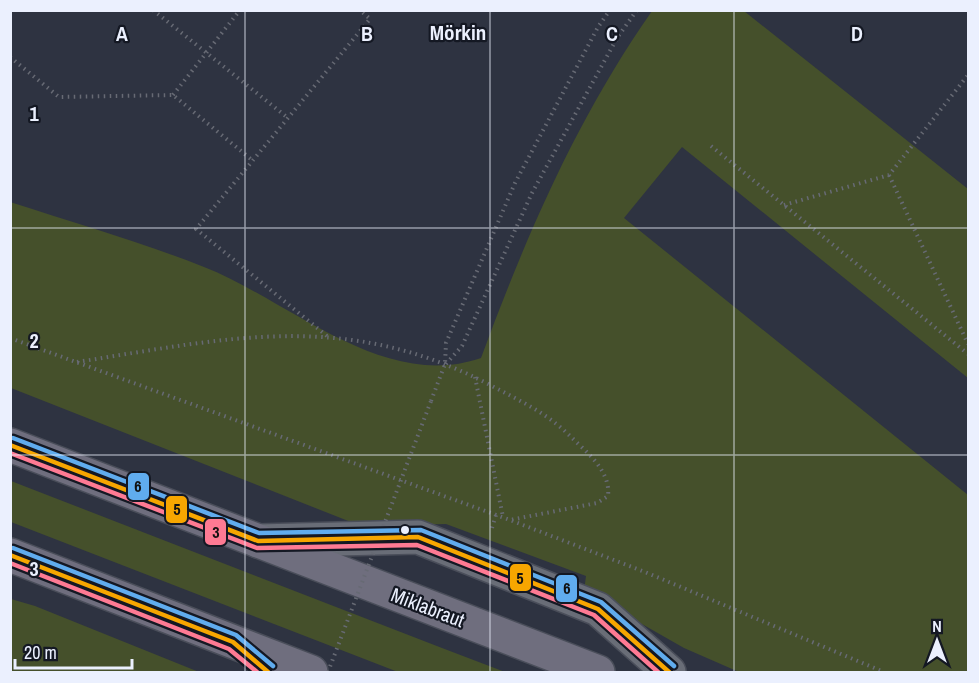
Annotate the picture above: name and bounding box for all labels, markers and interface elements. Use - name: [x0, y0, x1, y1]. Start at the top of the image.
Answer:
- district label: Mörkin: [430, 18, 486, 47]
- text: A: [116, 20, 128, 47]
- text: B: [361, 20, 373, 47]
- text: C: [606, 20, 618, 47]
- text: D: [851, 20, 863, 47]
- text: 1: [29, 100, 39, 127]
- text: 2: [29, 327, 39, 354]
- line badge: 6: [127, 472, 150, 501]
- text: 6: [134, 475, 142, 497]
- line badge: 5: [165, 495, 188, 524]
- text: 5: [173, 498, 181, 520]
- line badge: 3: [204, 518, 227, 546]
- text: 3: [212, 521, 220, 543]
- unlabelled marker: [399, 524, 411, 536]
- text: 3: [29, 555, 39, 582]
- line badge: 5: [509, 563, 532, 592]
- text: 5: [516, 567, 524, 589]
- line badge: 6: [555, 574, 578, 603]
- text: 6: [563, 577, 571, 599]
- street label: Miklabraut: [387, 581, 469, 633]
- north arrow: [907, 611, 967, 671]
- text: N: [932, 615, 942, 637]
- scale bar: [15, 632, 132, 670]
- text: 20 m: [24, 640, 57, 665]

